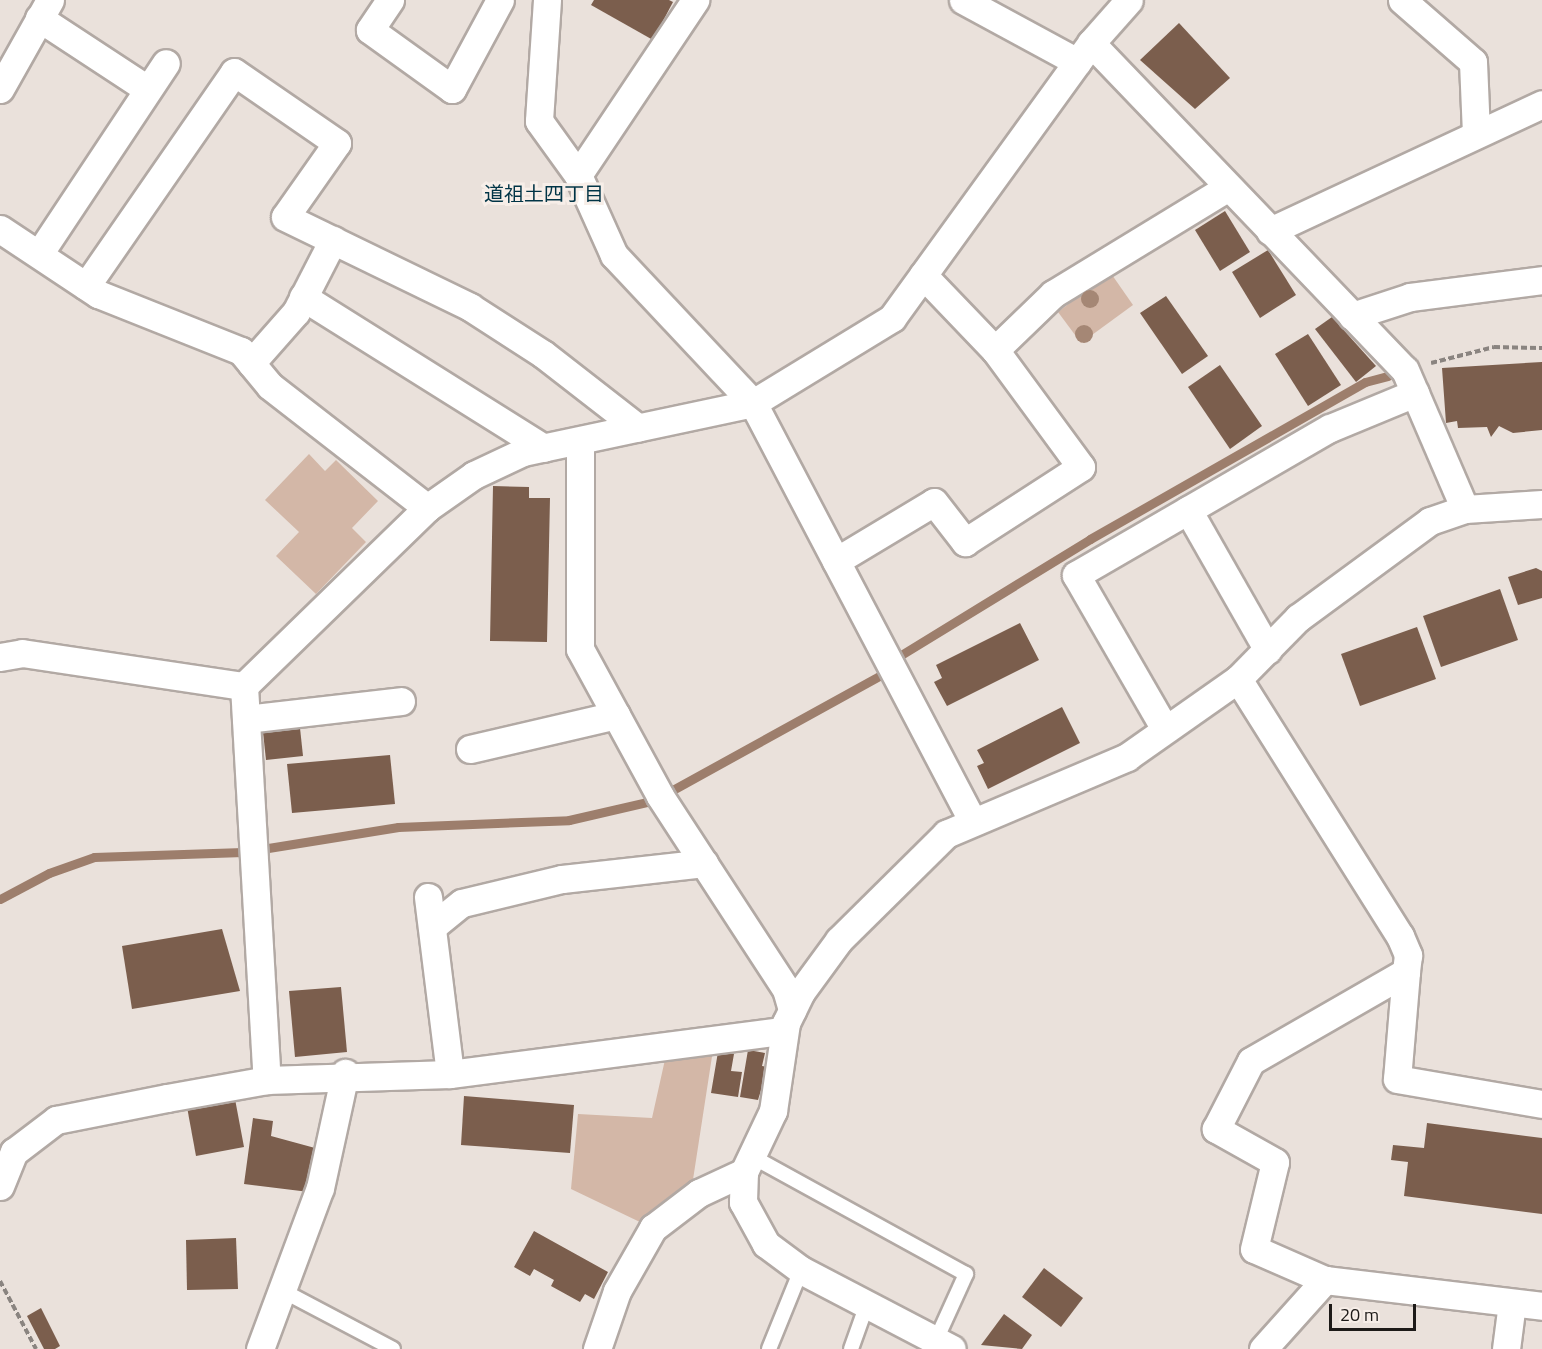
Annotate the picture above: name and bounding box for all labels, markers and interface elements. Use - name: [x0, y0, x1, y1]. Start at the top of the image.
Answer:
- district label: 道祖土四丁目: [484, 181, 604, 205]
- scale bar: [1332, 1292, 1419, 1330]
- text: 20 m: [1340, 1301, 1379, 1328]

